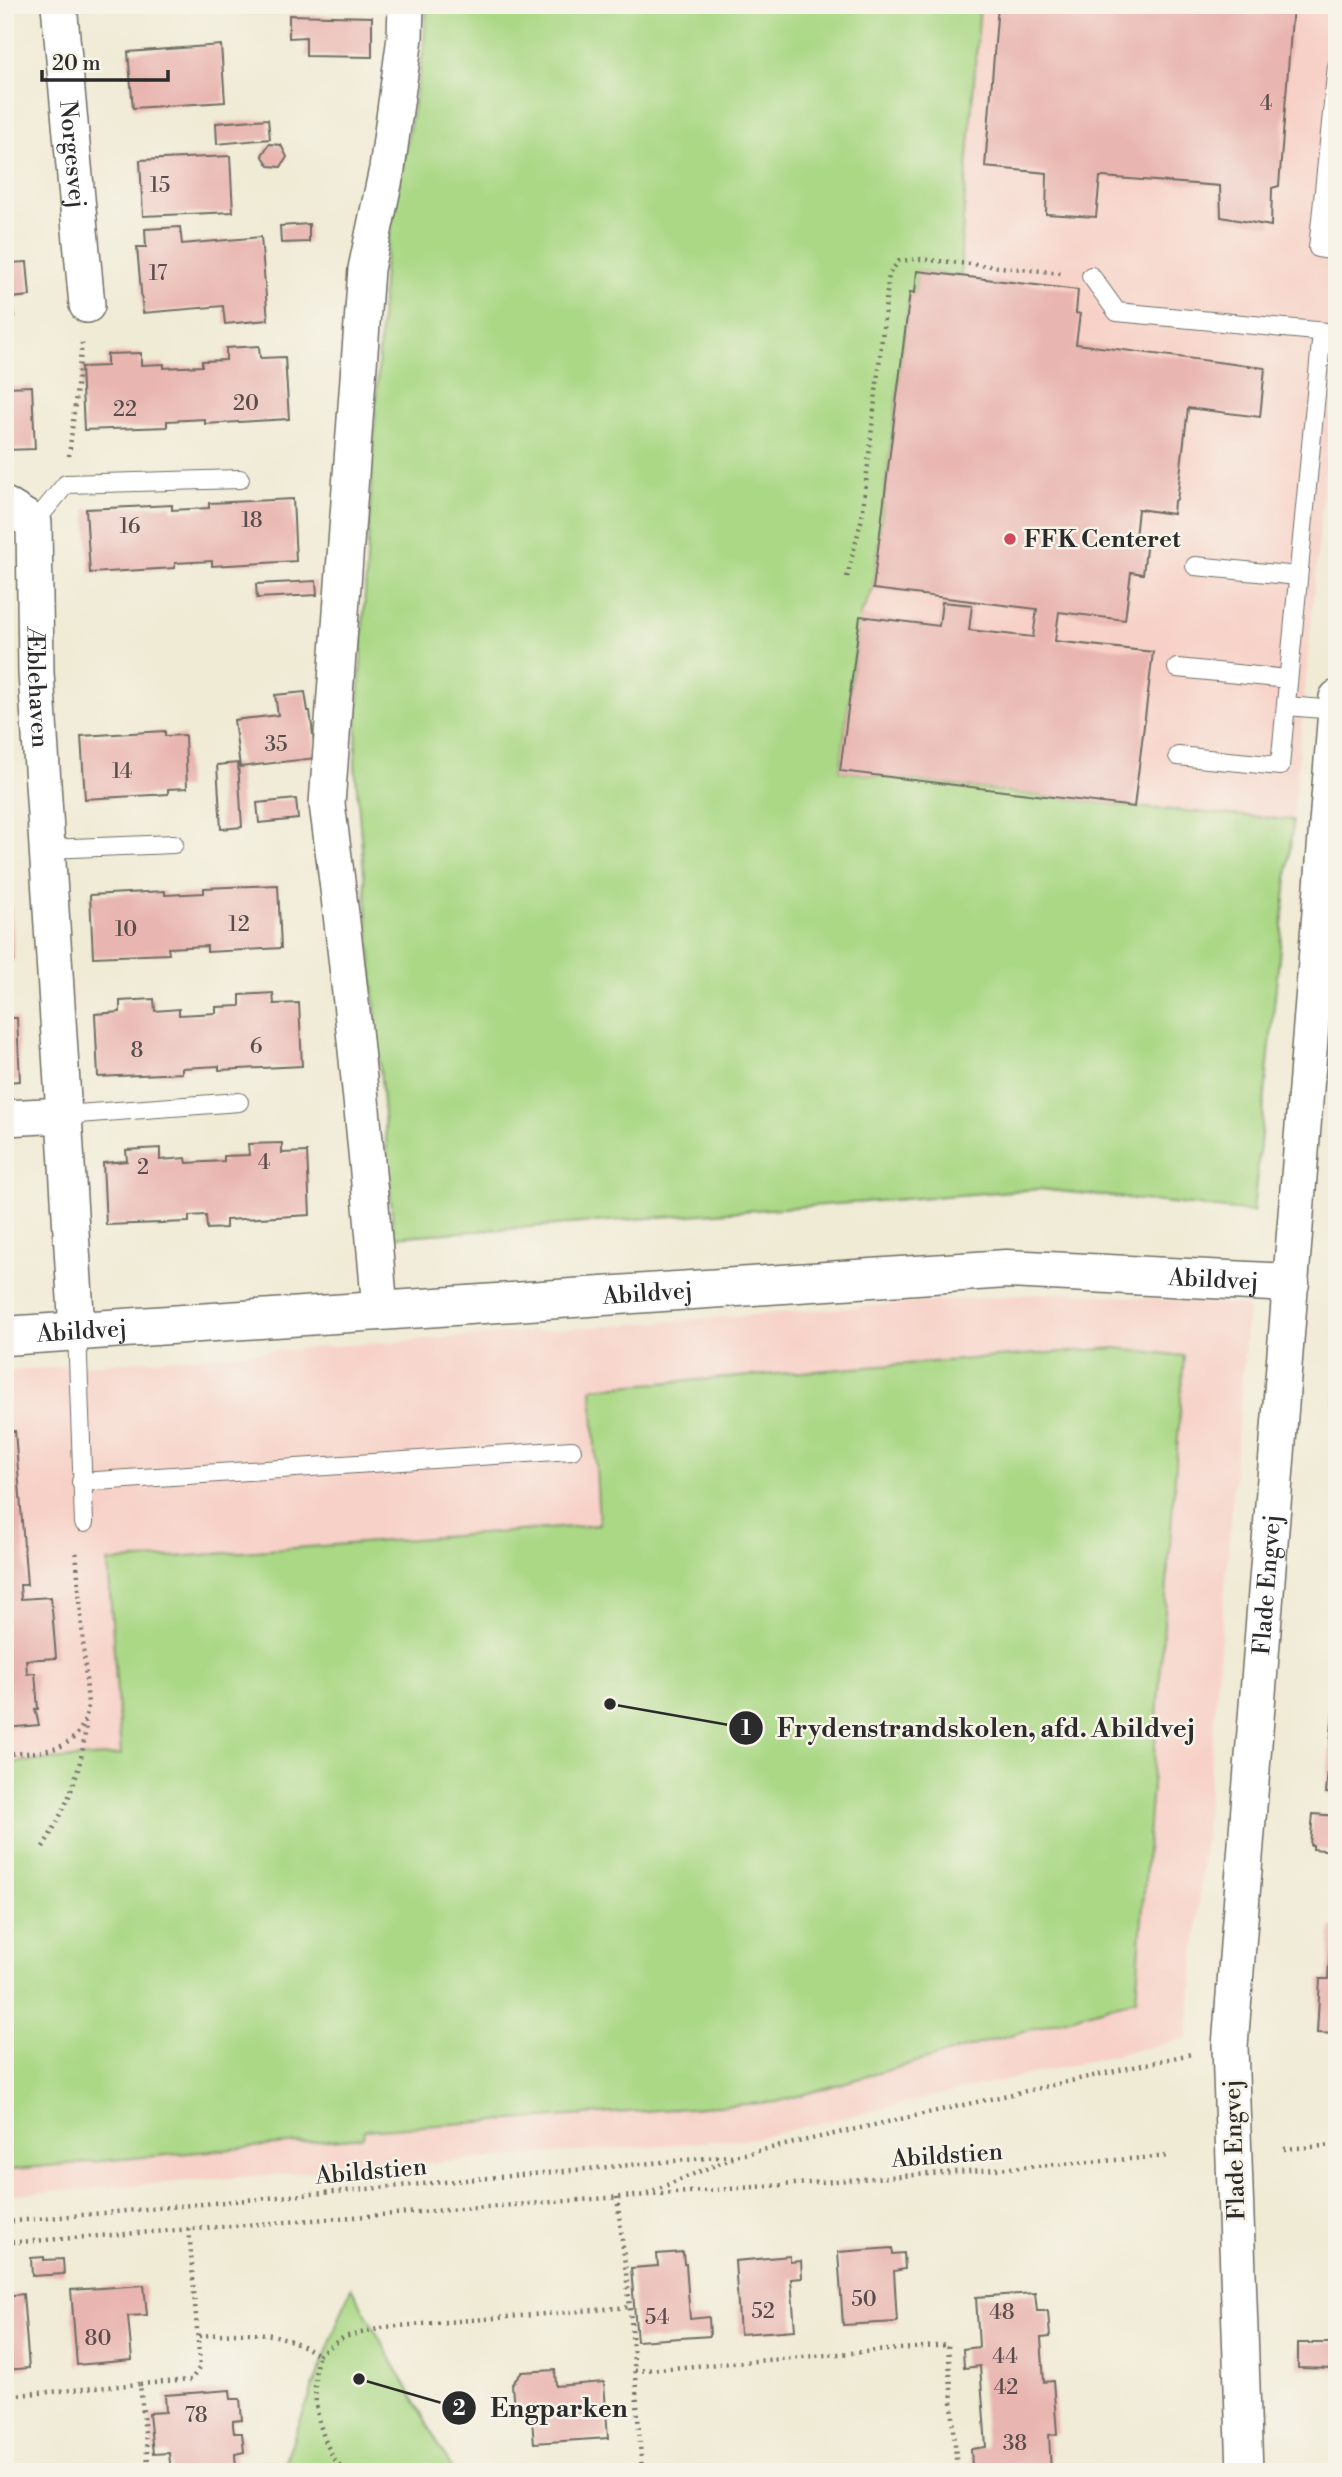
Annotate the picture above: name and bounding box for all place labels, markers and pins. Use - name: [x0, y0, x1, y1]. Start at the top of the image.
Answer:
- place label: FFK Centeret: [1024, 525, 1181, 555]
- marker: FFK Centeret: [1002, 531, 1018, 547]
- callout: Frydenstrandskolen, afd. Abildvej: [728, 1705, 1209, 1752]
- callout: Engparken: [442, 2385, 642, 2432]

